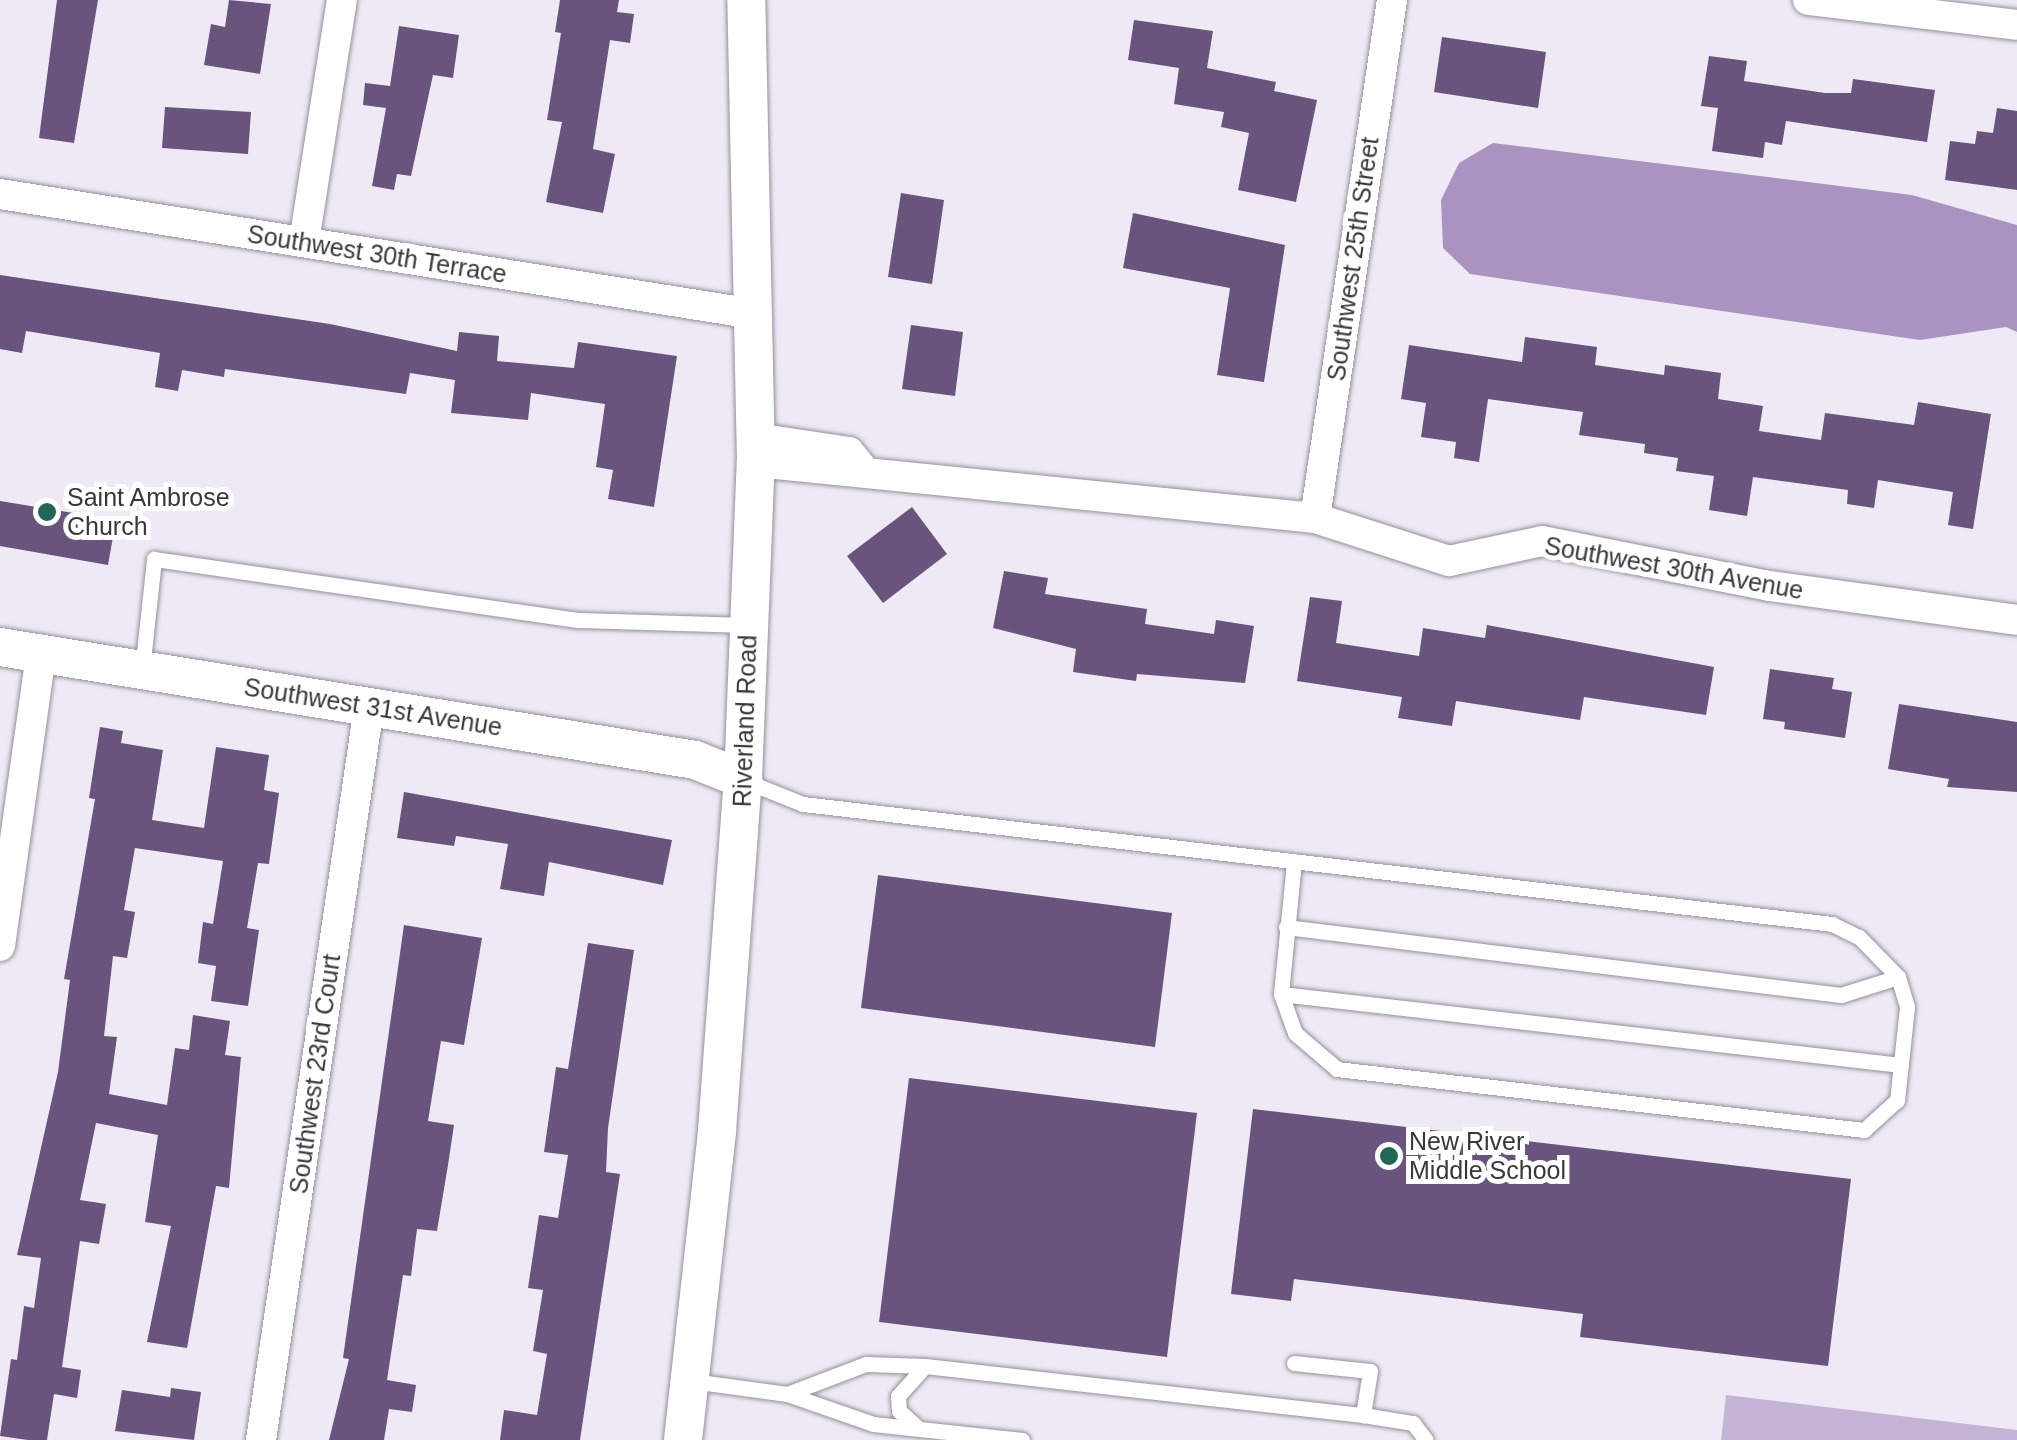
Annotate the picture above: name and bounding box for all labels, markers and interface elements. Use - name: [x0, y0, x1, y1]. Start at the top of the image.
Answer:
- street label: Southwest 25th Street: [1321, 135, 1385, 383]
- street label: Southwest 30th Terrace: [245, 219, 509, 289]
- place label: Saint Ambrose Church: [67, 483, 231, 542]
- marker: Saint Ambrose Church: [36, 501, 58, 523]
- street label: Southwest 30th Avenue: [1542, 530, 1806, 606]
- street label: Riverland Road: [727, 634, 763, 808]
- street label: Southwest 31st Avenue: [241, 672, 505, 742]
- street label: Southwest 23rd Court: [283, 952, 347, 1196]
- place label: New River Middle School: [1409, 1127, 1566, 1186]
- marker: New River Middle School: [1378, 1145, 1400, 1167]

